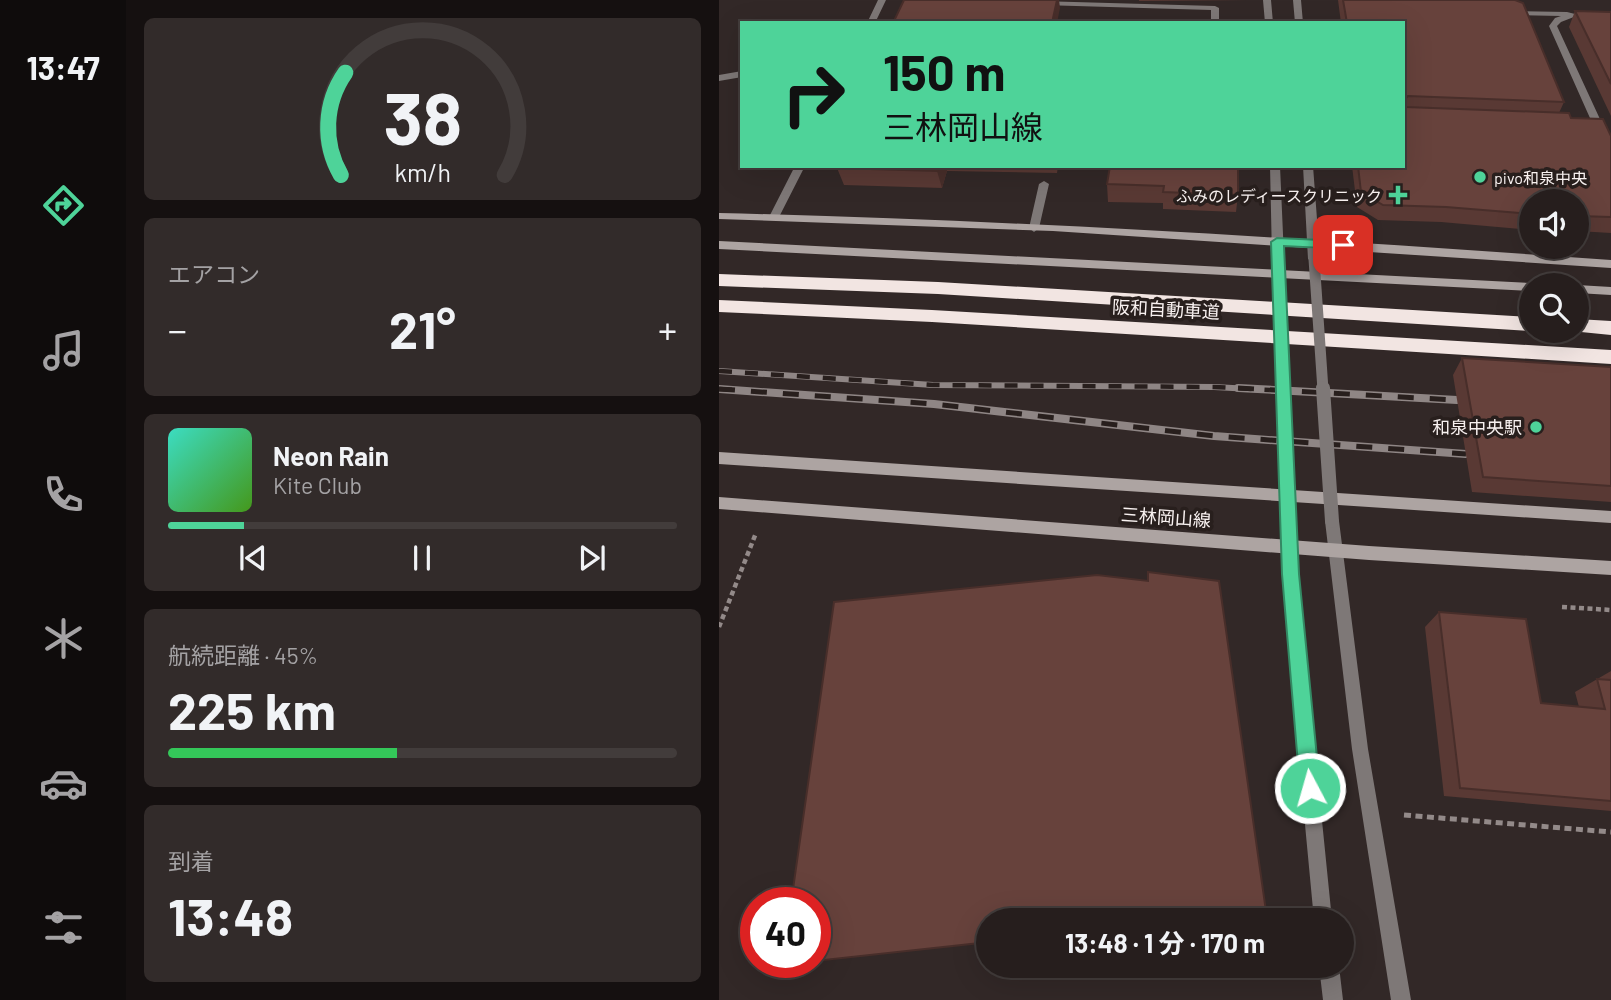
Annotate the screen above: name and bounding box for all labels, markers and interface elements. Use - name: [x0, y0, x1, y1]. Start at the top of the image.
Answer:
- text: 150 m: [883, 42, 1005, 101]
- text: 13:47: [26, 48, 100, 86]
- icon: right: [768, 49, 859, 140]
- text: 38: [383, 72, 462, 160]
- text: 三林岡山線: [883, 107, 1043, 145]
- text: km/h: [394, 157, 451, 187]
- place label: pivo和泉中央: [1494, 168, 1587, 187]
- marker: pivo和泉中央: [1472, 169, 1488, 185]
- icon: directions: [39, 181, 88, 230]
- marker: ふみのレディースクリニック: [1388, 185, 1408, 205]
- place label: ふみのレディースクリニック: [1176, 186, 1382, 205]
- map controls: [1519, 189, 1589, 343]
- button: sound: [1519, 189, 1589, 259]
- pin: [1313, 215, 1373, 275]
- icon: arrive: [1324, 226, 1362, 264]
- text: エアコン: [168, 260, 260, 288]
- button: search: [1519, 273, 1589, 343]
- street label: 阪和自動車道: [1111, 295, 1221, 323]
- text: 21°: [389, 297, 456, 359]
- text: −: [168, 306, 187, 352]
- text: +: [658, 306, 677, 352]
- icon: music: [39, 326, 88, 375]
- place label: 和泉中央駅: [1432, 416, 1522, 438]
- marker: 和泉中央駅: [1528, 419, 1544, 435]
- text: Neon Rain: [273, 440, 389, 471]
- icon: phone: [39, 470, 88, 519]
- text: Kite Club: [273, 471, 362, 499]
- street label: 三林岡山線: [1120, 503, 1212, 531]
- icon: previous: [234, 539, 272, 577]
- icon: pause: [403, 539, 441, 577]
- icon: next: [573, 539, 611, 577]
- icon: climate: [39, 614, 88, 663]
- text: 航続距離 · 45%: [168, 641, 318, 669]
- text: 225 km: [168, 678, 336, 740]
- position arrow: [1273, 751, 1347, 825]
- icon: car: [39, 759, 88, 808]
- text: 到着: [168, 847, 214, 875]
- text: 13:48: [168, 884, 293, 946]
- speed limit sign: 40: [740, 887, 831, 978]
- icon: filters: [39, 903, 88, 952]
- text: 13:48 · 1 分 · 170 m: [1065, 927, 1265, 958]

